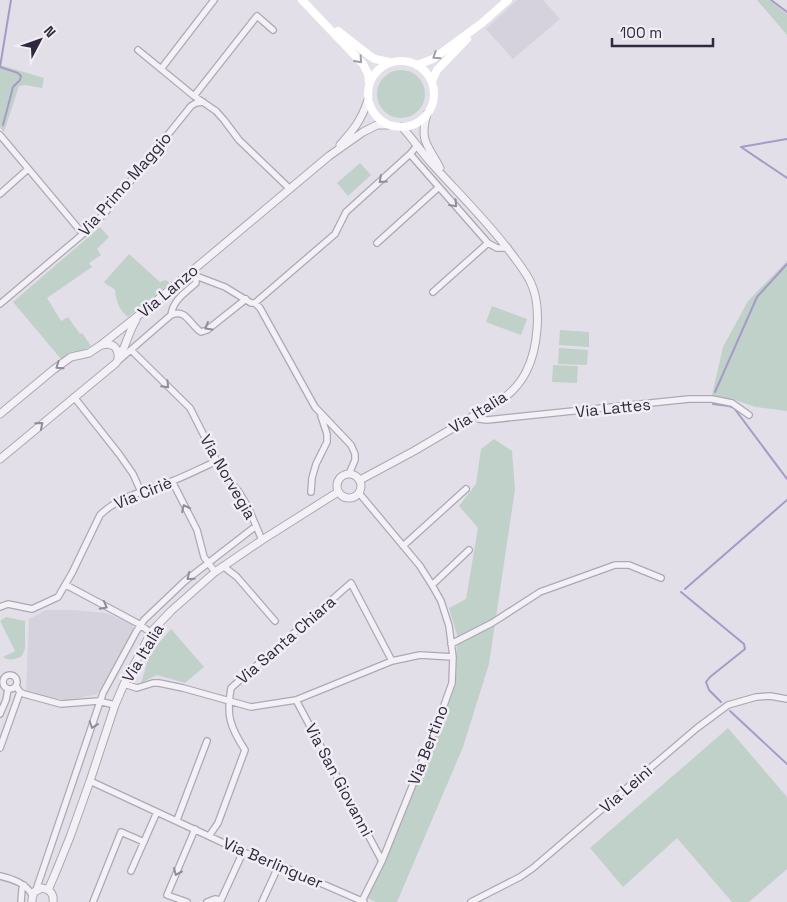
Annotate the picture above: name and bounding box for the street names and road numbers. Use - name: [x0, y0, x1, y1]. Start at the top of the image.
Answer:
- street label: Via Primo Maggio: [74, 127, 176, 241]
- street label: Via Lanzo: [133, 260, 203, 322]
- street label: Via Italia: [445, 386, 511, 438]
- street label: Via Lattes: [574, 394, 652, 422]
- street label: Via Norvegia: [195, 431, 261, 523]
- street label: Via Ciriè: [111, 472, 175, 514]
- street label: Via Santa Chiara: [232, 591, 340, 689]
- street label: Via Italia: [117, 620, 169, 686]
- street label: Via Bertino: [403, 702, 453, 788]
- street label: Via San Giovanni: [300, 720, 378, 840]
- street label: Via Leinì: [595, 760, 657, 818]
- street label: Via Berlinguer: [220, 833, 326, 893]

